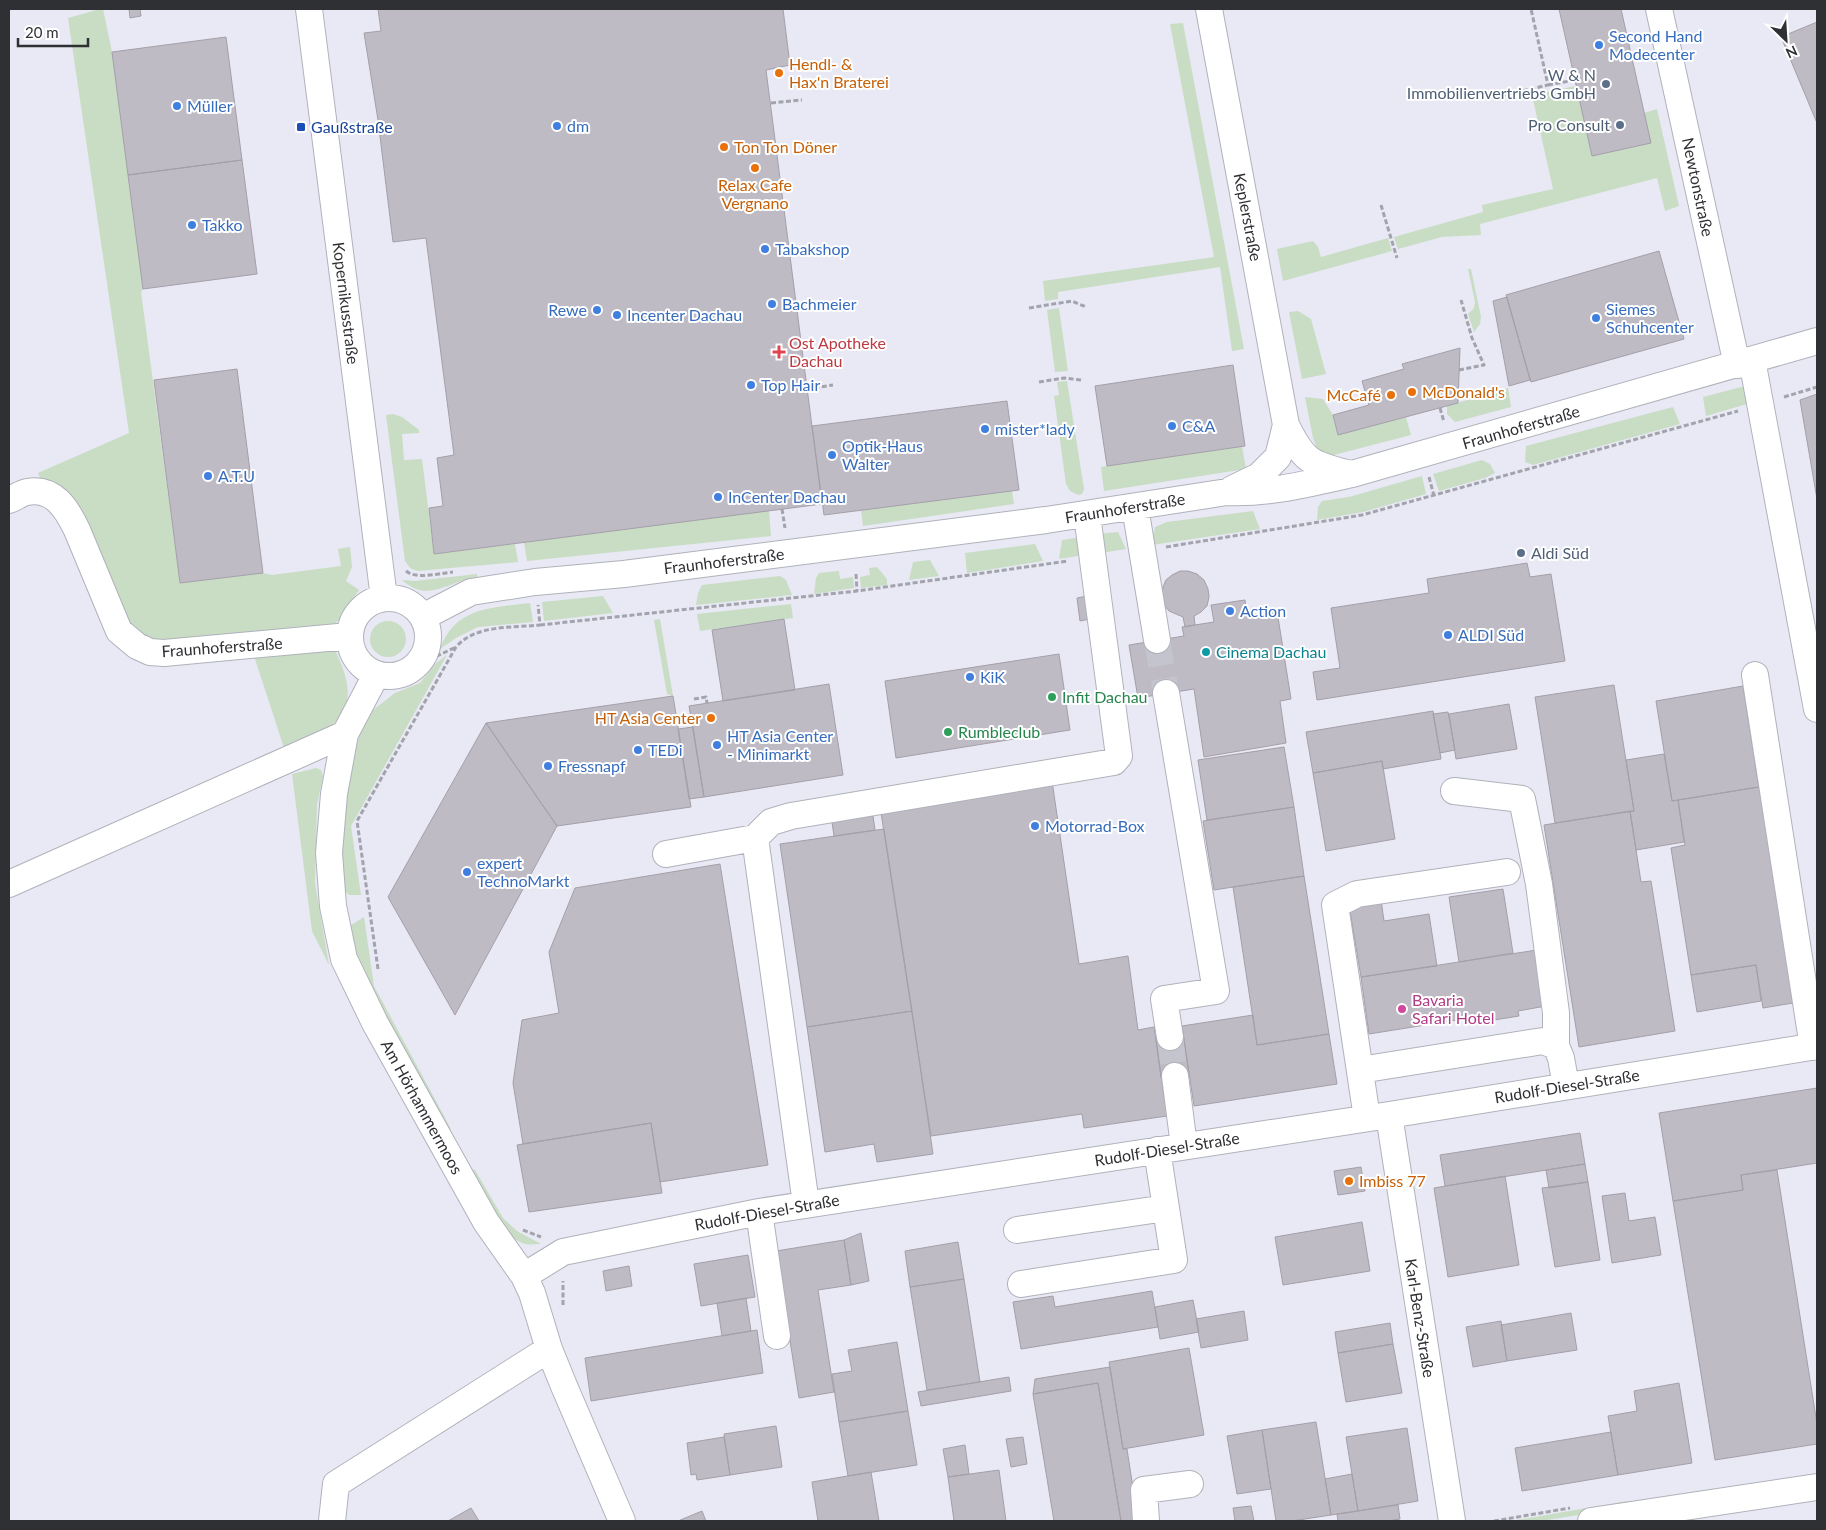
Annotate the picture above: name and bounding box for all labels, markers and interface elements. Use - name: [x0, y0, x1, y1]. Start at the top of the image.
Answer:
- scale bar: [18, 15, 88, 47]
- north arrow: [1761, 15, 1811, 65]
- text: 20 m: [25, 23, 59, 41]
- place label: Second Hand Modecenter: [1609, 26, 1702, 63]
- marker: Second Hand Modecenter: [1593, 39, 1605, 51]
- text: N: [1783, 42, 1800, 62]
- place label: Hendl- & Hax'n Braterei: [789, 54, 889, 91]
- place label: W & N Immobilienvertriebs GmbH: [1407, 65, 1596, 102]
- marker: Hendl- & Hax'n Braterei: [773, 67, 785, 79]
- marker: W & N Immobilienvertriebs GmbH: [1600, 78, 1612, 90]
- place label: Müller: [187, 96, 233, 115]
- marker: Müller: [171, 100, 183, 112]
- place label: Pro Consult: [1528, 115, 1610, 134]
- place label: dm: [567, 116, 589, 135]
- place label: Gaußstraße: [311, 117, 393, 136]
- marker: Pro Consult: [1614, 119, 1626, 131]
- marker: dm: [551, 120, 563, 132]
- marker: Gaußstraße: [295, 121, 307, 133]
- street label: Newtonstraße: [1679, 136, 1718, 238]
- place label: Ton Ton Döner: [734, 137, 837, 156]
- marker: Ton Ton Döner: [718, 141, 730, 153]
- marker: Relax Cafe Vergnano: [749, 162, 761, 174]
- street label: Keplerstraße: [1231, 171, 1266, 263]
- place label: Relax Cafe Vergnano: [718, 175, 792, 212]
- place label: Takko: [202, 215, 242, 234]
- marker: Takko: [186, 219, 198, 231]
- place label: Tabakshop: [775, 239, 850, 258]
- street label: Kopernikusstraße: [330, 241, 363, 365]
- marker: Tabakshop: [759, 243, 771, 255]
- place label: Bachmeier: [782, 294, 857, 313]
- marker: Bachmeier: [766, 298, 778, 310]
- place label: Siemes Schuhcenter: [1606, 299, 1694, 336]
- place label: Rewe: [548, 300, 587, 319]
- marker: Rewe: [591, 304, 603, 316]
- place label: Incenter Dachau: [627, 305, 742, 324]
- marker: Incenter Dachau: [611, 309, 623, 321]
- marker: Siemes Schuhcenter: [1590, 312, 1602, 324]
- place label: Ost Apotheke Dachau: [789, 333, 886, 370]
- marker: Ost Apotheke Dachau: [773, 346, 785, 358]
- place label: Top Hair: [761, 375, 820, 394]
- marker: Top Hair: [745, 379, 757, 391]
- place label: McDonald's: [1422, 382, 1505, 401]
- place label: McCafé: [1327, 385, 1381, 404]
- marker: McDonald's: [1406, 386, 1418, 398]
- marker: McCafé: [1385, 389, 1397, 401]
- street label: Fraunhoferstraße: [1460, 401, 1582, 452]
- place label: C&A: [1182, 416, 1215, 435]
- place label: mister*lady: [995, 419, 1075, 438]
- marker: C&A: [1166, 420, 1178, 432]
- marker: mister*lady: [979, 423, 991, 435]
- place label: Optik-Haus Walter: [842, 436, 923, 473]
- marker: Optik-Haus Walter: [826, 449, 838, 461]
- place label: A.T.U: [218, 466, 255, 485]
- marker: A.T.U: [202, 470, 214, 482]
- place label: InCenter Dachau: [728, 487, 846, 506]
- street label: Fraunhoferstraße: [1064, 489, 1186, 526]
- marker: InCenter Dachau: [712, 491, 724, 503]
- place label: Aldi Süd: [1531, 543, 1589, 562]
- street label: Fraunhoferstraße: [663, 544, 785, 577]
- marker: Aldi Süd: [1515, 547, 1527, 559]
- place label: Action: [1240, 601, 1286, 620]
- marker: Action: [1224, 605, 1236, 617]
- place label: ALDI Süd: [1458, 625, 1524, 644]
- marker: ALDI Süd: [1442, 629, 1454, 641]
- street label: Fraunhoferstraße: [161, 633, 283, 660]
- place label: Cinema Dachau: [1216, 642, 1326, 661]
- marker: Cinema Dachau: [1200, 646, 1212, 658]
- place label: KiK: [980, 667, 1005, 686]
- marker: KiK: [964, 671, 976, 683]
- place label: Infit Dachau: [1062, 687, 1148, 706]
- marker: Infit Dachau: [1046, 691, 1058, 703]
- place label: HT Asia Center: [595, 708, 701, 727]
- marker: HT Asia Center: [705, 712, 717, 724]
- place label: Rumbleclub: [958, 722, 1040, 741]
- place label: HT Asia Center - Minimarkt: [727, 726, 833, 763]
- marker: Rumbleclub: [942, 726, 954, 738]
- marker: HT Asia Center - Minimarkt: [711, 739, 723, 751]
- place label: TEDi: [648, 740, 683, 759]
- marker: TEDi: [632, 744, 644, 756]
- place label: Fressnapf: [558, 756, 626, 775]
- marker: Fressnapf: [542, 760, 554, 772]
- place label: Motorrad-Box: [1045, 816, 1145, 835]
- marker: Motorrad-Box: [1029, 820, 1041, 832]
- place label: expert TechnoMarkt: [477, 853, 570, 890]
- marker: expert TechnoMarkt: [461, 866, 473, 878]
- place label: Bavaria Safari Hotel: [1412, 990, 1495, 1027]
- marker: Bavaria Safari Hotel: [1396, 1003, 1408, 1015]
- street label: Am Hörhammermoos: [378, 1036, 467, 1177]
- street label: Rudolf-Diesel-Straße: [1493, 1065, 1641, 1106]
- street label: Rudolf-Diesel-Straße: [1093, 1128, 1241, 1169]
- place label: Imbiss 77: [1359, 1171, 1426, 1190]
- marker: Imbiss 77: [1343, 1175, 1355, 1187]
- street label: Rudolf-Diesel-Straße: [693, 1189, 841, 1234]
- street label: Karl-Benz-Straße: [1402, 1257, 1439, 1379]

